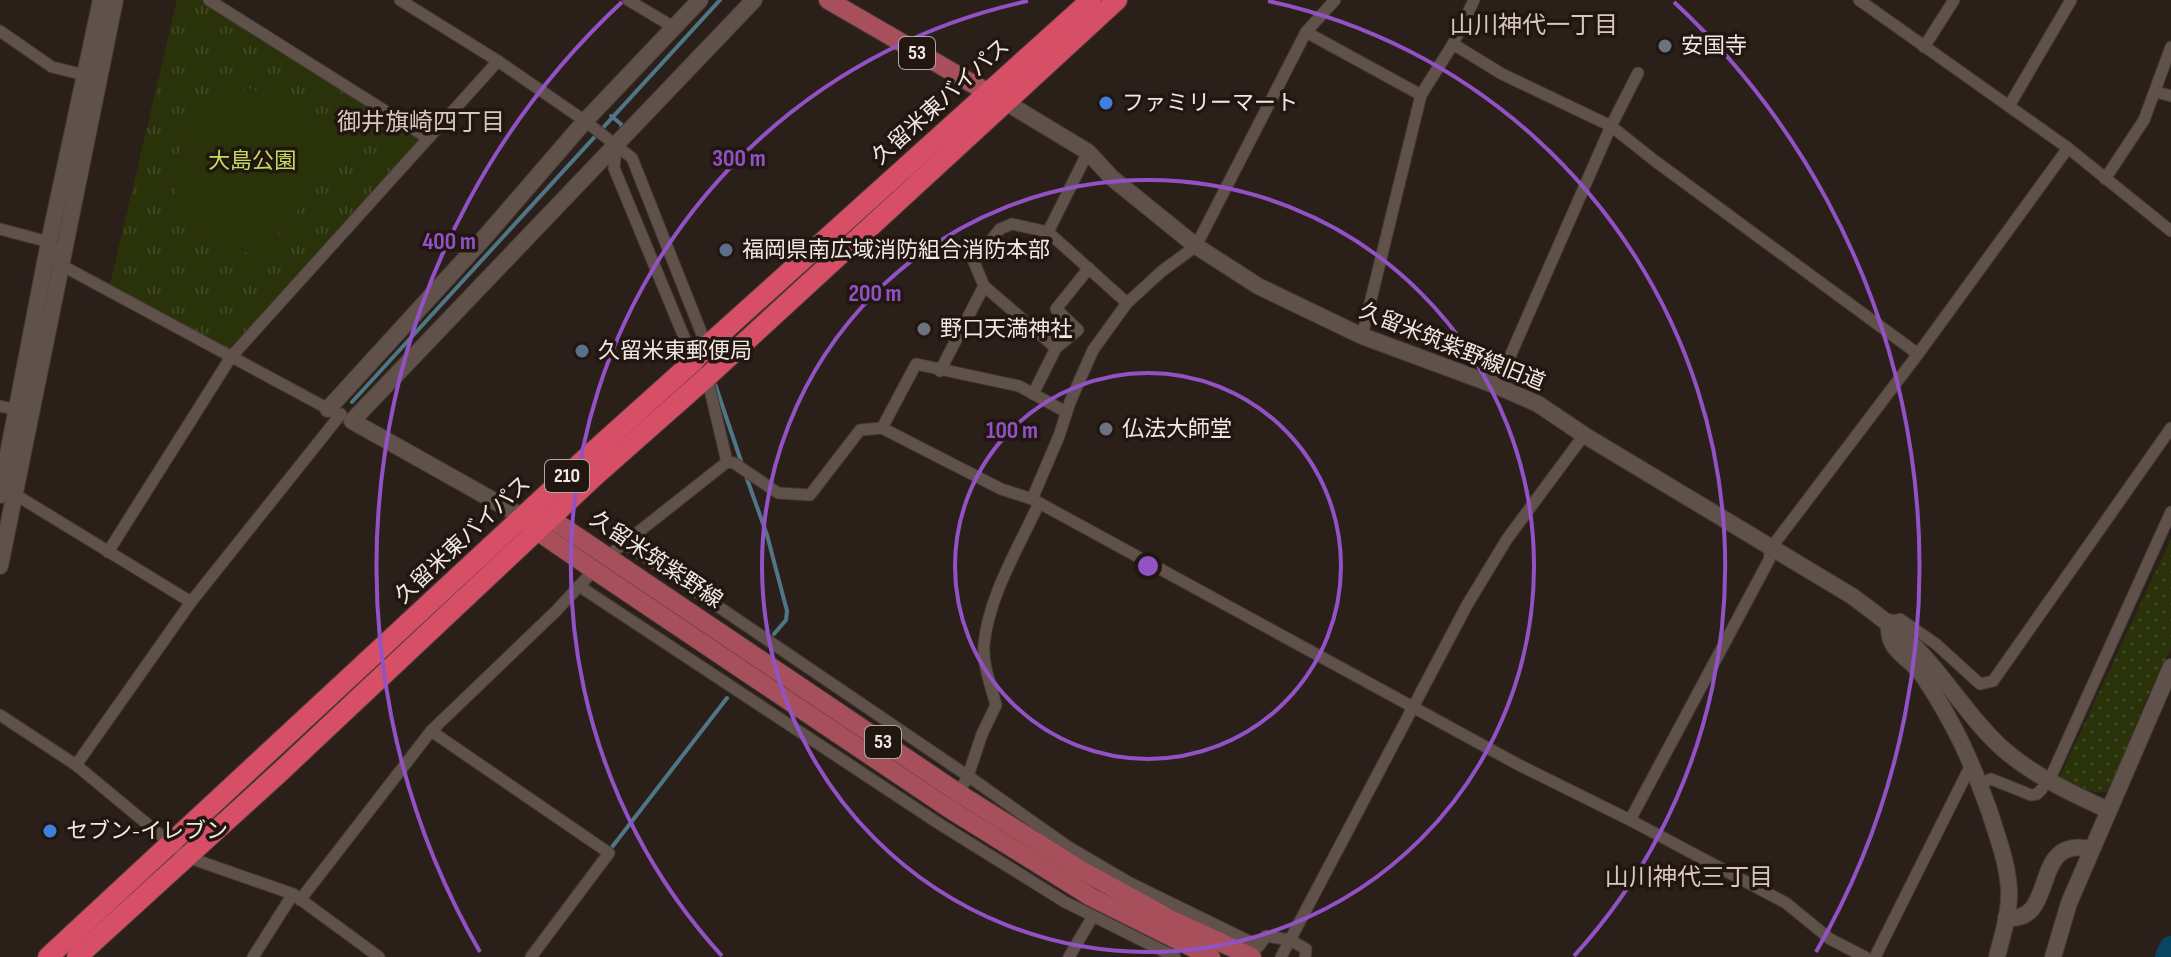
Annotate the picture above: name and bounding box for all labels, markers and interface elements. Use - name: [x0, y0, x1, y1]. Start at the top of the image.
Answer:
- district label: 山川神代一丁目: [1450, 11, 1618, 40]
- street label: 久留米東バイパス: [867, 33, 1015, 171]
- place label: 安国寺: [1681, 33, 1747, 60]
- road number: 53: [899, 37, 935, 69]
- marker: 安国寺: [1656, 37, 1674, 55]
- place label: ファミリーマート: [1122, 90, 1298, 117]
- marker: ファミリーマート: [1097, 94, 1115, 112]
- district label: 御井旗崎四丁目: [337, 108, 505, 137]
- text: 300 m: [712, 144, 766, 173]
- park label: 大島公園: [208, 148, 296, 175]
- text: 400 m: [422, 227, 476, 256]
- place label: 福岡県南広域消防組合消防本部: [742, 237, 1050, 264]
- marker: 福岡県南広域消防組合消防本部: [717, 241, 735, 259]
- text: 200 m: [848, 279, 902, 308]
- street label: 久留米筑紫野線旧道: [1355, 297, 1549, 397]
- place label: 野口天満神社: [940, 316, 1072, 343]
- marker: 野口天満神社: [915, 320, 933, 338]
- place label: 久留米東郵便局: [598, 338, 752, 365]
- marker: 久留米東郵便局: [573, 342, 591, 360]
- text: 100 m: [986, 416, 1038, 445]
- place label: 仏法大師堂: [1122, 416, 1232, 443]
- marker: 仏法大師堂: [1097, 420, 1115, 438]
- road number: 210: [545, 460, 589, 492]
- street label: 久留米東バイパス: [390, 470, 536, 610]
- street label: 久留米筑紫野線: [585, 506, 727, 614]
- centre of rings: [1134, 552, 1162, 580]
- road number: 53: [865, 726, 901, 758]
- place label: セブン-イレブン: [66, 818, 228, 845]
- marker: セブン-イレブン: [41, 822, 59, 840]
- district label: 山川神代三丁目: [1605, 863, 1773, 892]

